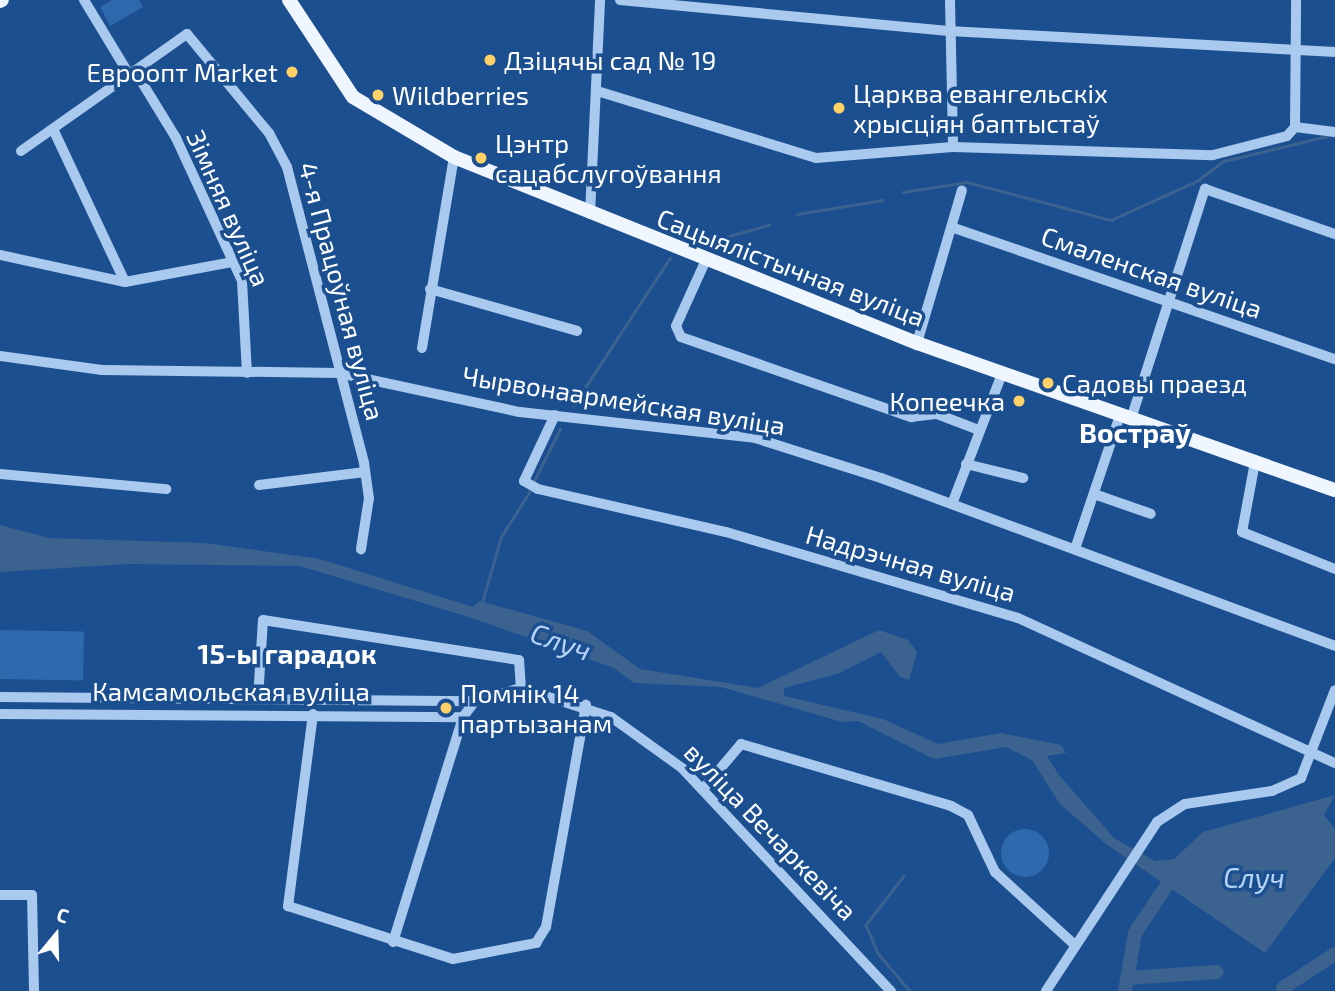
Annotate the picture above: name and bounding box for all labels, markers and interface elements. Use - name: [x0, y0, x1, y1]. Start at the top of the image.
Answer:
- place label: Дзіцячы сад № 19: [504, 44, 716, 76]
- marker: Дзіцячы сад № 19: [482, 52, 498, 68]
- place label: Евроопт Market: [86, 56, 278, 88]
- marker: Евроопт Market: [284, 64, 300, 80]
- place label: Царква евангельскіх хрысціян баптыстаў: [853, 77, 1108, 138]
- place label: Wildberries: [392, 79, 529, 111]
- marker: Wildberries: [370, 87, 386, 103]
- marker: Царква евангельскіх хрысціян баптыстаў: [831, 100, 847, 116]
- street label: Зімняя вуліца: [181, 125, 277, 291]
- place label: Цэнтр сацабслугоўвання: [495, 127, 722, 188]
- marker: Цэнтр сацабслугоўвання: [473, 150, 489, 166]
- street label: 4-я Працоўная вуліца: [293, 159, 391, 423]
- street label: Сацыялістычная вуліца: [653, 202, 929, 332]
- street label: Смаленская вуліца: [1037, 220, 1267, 324]
- street label: Чырвонаармейская вуліца: [460, 359, 788, 441]
- place label: Садовы праезд: [1062, 367, 1247, 399]
- marker: Садовы праезд: [1040, 375, 1056, 391]
- place label: Копеечка: [890, 385, 1005, 417]
- marker: Копеечка: [1011, 393, 1027, 409]
- district label: Востраў: [1079, 415, 1191, 449]
- street label: Надрэчная вуліца: [803, 518, 1019, 608]
- water label: Случ: [526, 615, 596, 667]
- district label: 15-ы гарадок: [197, 636, 377, 670]
- street label: Камсамольская вуліца: [92, 675, 370, 707]
- place label: Помнік 14 партызанам: [460, 677, 612, 738]
- marker: Помнік 14 партызанам: [438, 700, 454, 716]
- street label: вуліца Вечаркевіча: [678, 736, 864, 926]
- water label: Случ: [1223, 860, 1285, 894]
- north arrow: [21, 900, 91, 970]
- text: С: [54, 902, 72, 927]

